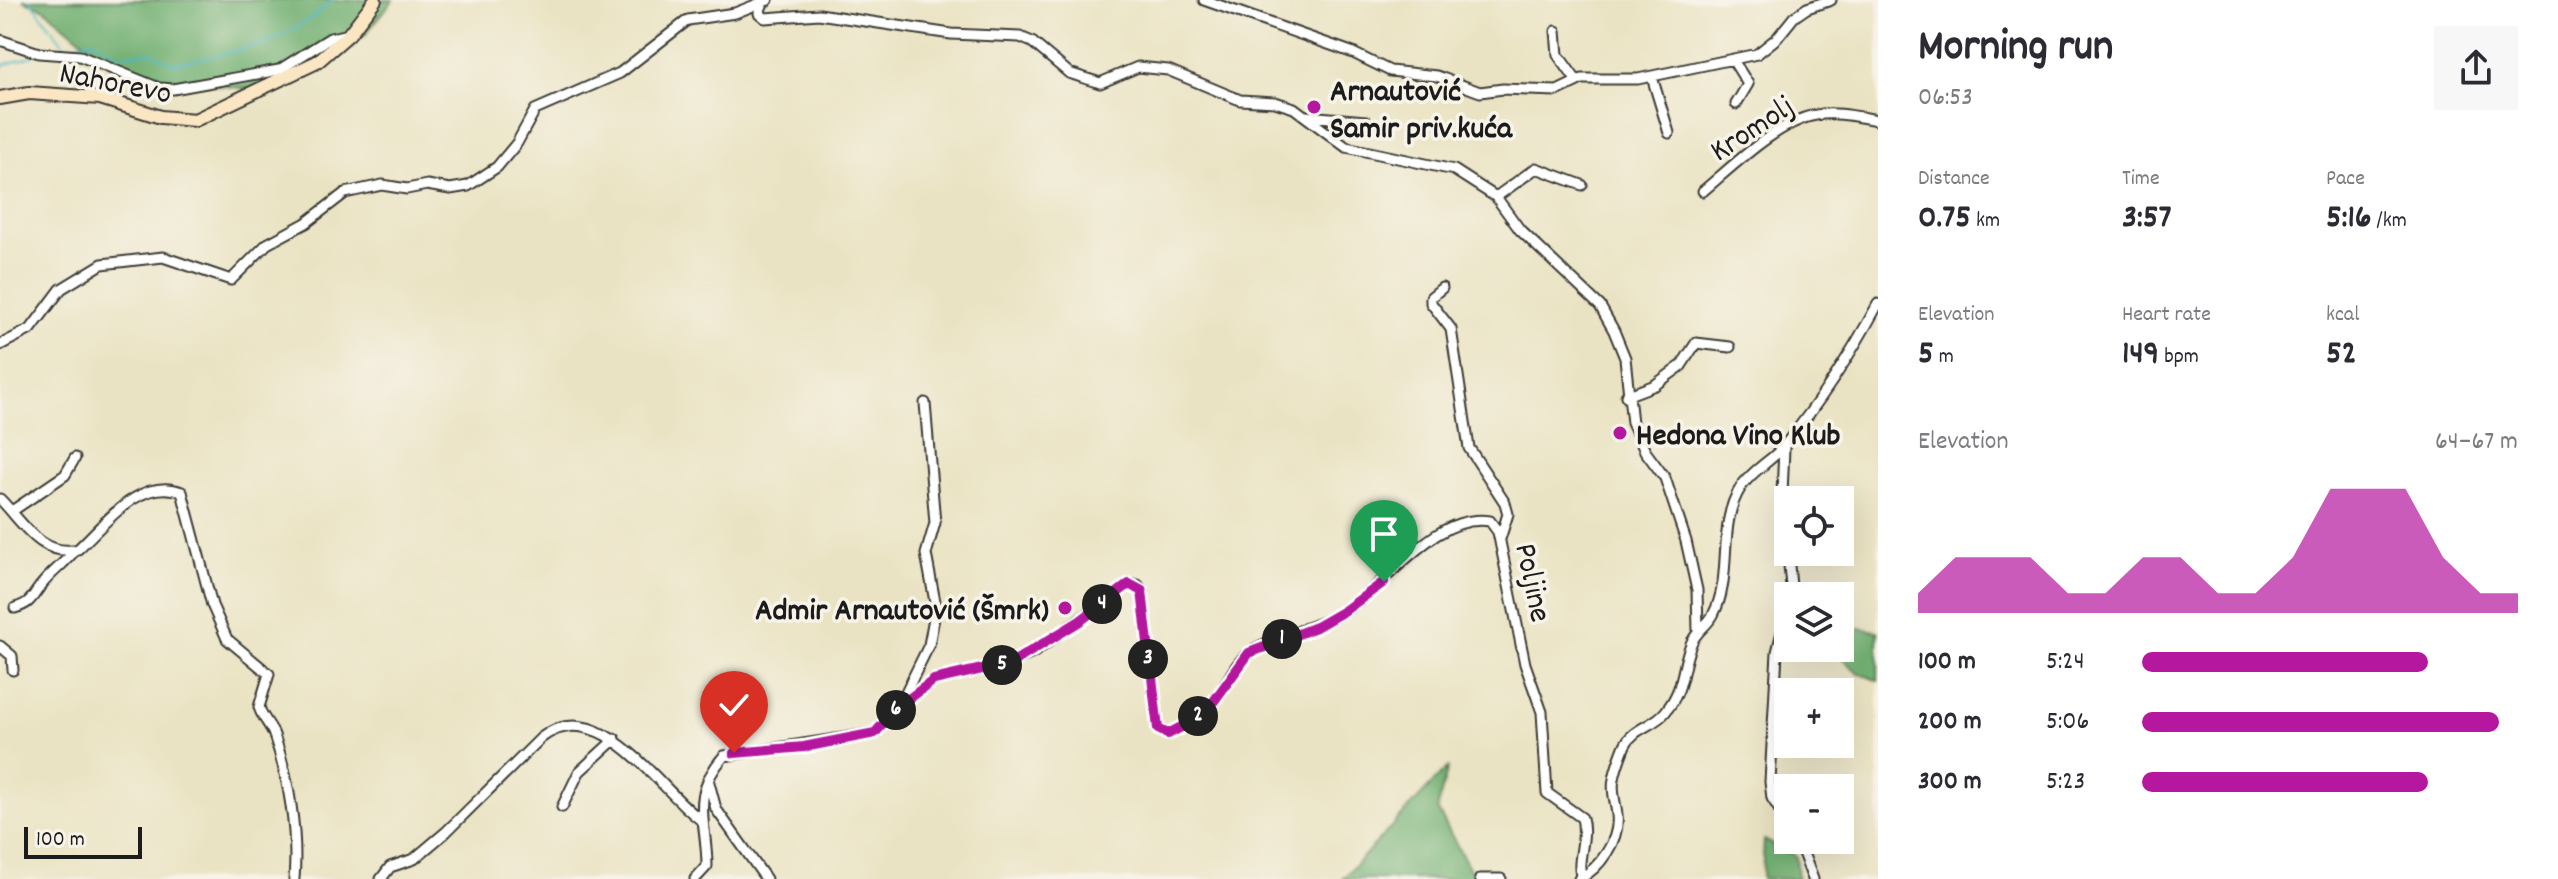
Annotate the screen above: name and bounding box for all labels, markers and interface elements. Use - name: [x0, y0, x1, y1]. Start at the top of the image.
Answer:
- text: Morning run: [1918, 18, 2113, 81]
- button: share: [2434, 26, 2518, 110]
- street label: Nahorevo: [55, 53, 175, 119]
- place label: Arnautović Samir priv.kuća: [1330, 71, 1513, 154]
- text: 06:53: [1918, 80, 1973, 117]
- street label: Kromolj: [1702, 87, 1805, 176]
- marker: Arnautović Samir priv.kuća: [1305, 98, 1323, 116]
- text: Distance: [1918, 164, 1990, 195]
- text: Time: [2122, 164, 2160, 195]
- text: Pace: [2326, 164, 2365, 195]
- text: 0.75: [1918, 195, 1971, 244]
- text: 3:57: [2122, 195, 2172, 244]
- text: 5:16: [2326, 195, 2372, 244]
- text: km: [1971, 206, 2000, 237]
- text: /km: [2372, 206, 2407, 237]
- text: Elevation: [1918, 300, 1995, 331]
- text: Heart rate: [2122, 300, 2211, 331]
- text: kcal: [2326, 300, 2359, 331]
- text: 5: [1918, 331, 1934, 380]
- text: 149: [2122, 331, 2159, 380]
- text: 52: [2326, 331, 2357, 380]
- text: m: [1934, 342, 1954, 373]
- text: bpm: [2159, 342, 2199, 373]
- place label: Hedona Vino Klub: [1636, 415, 1841, 461]
- marker: Hedona Vino Klub: [1611, 424, 1629, 442]
- text: Elevation: [1918, 424, 2008, 461]
- text: 64–67 m: [2435, 424, 2518, 461]
- map controls: [1774, 486, 1854, 854]
- button: locate: [1774, 486, 1854, 566]
- pin: [1350, 500, 1418, 582]
- icon: arrive: [1362, 512, 1406, 556]
- street label: Poljine: [1499, 539, 1561, 627]
- button: layers: [1774, 582, 1854, 662]
- pin: 4: [1082, 584, 1122, 624]
- text: 4: [1097, 588, 1107, 619]
- place label: Admir Arnautović (Šmrk): [755, 590, 1049, 636]
- marker: Admir Arnautović (Šmrk): [1056, 599, 1074, 617]
- pin: 1: [1262, 619, 1302, 659]
- text: 1: [1280, 623, 1284, 654]
- pin: 3: [1128, 639, 1168, 679]
- text: 3: [1143, 643, 1153, 674]
- text: 100 m: [1918, 644, 1976, 681]
- text: 5:24: [2046, 644, 2085, 681]
- pin: 5: [982, 645, 1022, 685]
- text: 5: [997, 649, 1007, 680]
- pin: [700, 671, 768, 753]
- button: +: [1774, 678, 1854, 758]
- icon: check: [712, 683, 756, 727]
- pin: 6: [876, 690, 916, 730]
- text: 6: [891, 694, 901, 725]
- pin: 2: [1178, 696, 1218, 736]
- text: 2: [1193, 700, 1203, 731]
- text: 200 m: [1918, 704, 1982, 741]
- text: 5:06: [2046, 704, 2089, 741]
- text: 300 m: [1918, 764, 1982, 801]
- text: 5:23: [2046, 764, 2085, 801]
- button: −: [1774, 774, 1854, 854]
- scale bar: [24, 823, 142, 859]
- text: 100 m: [36, 825, 85, 856]

